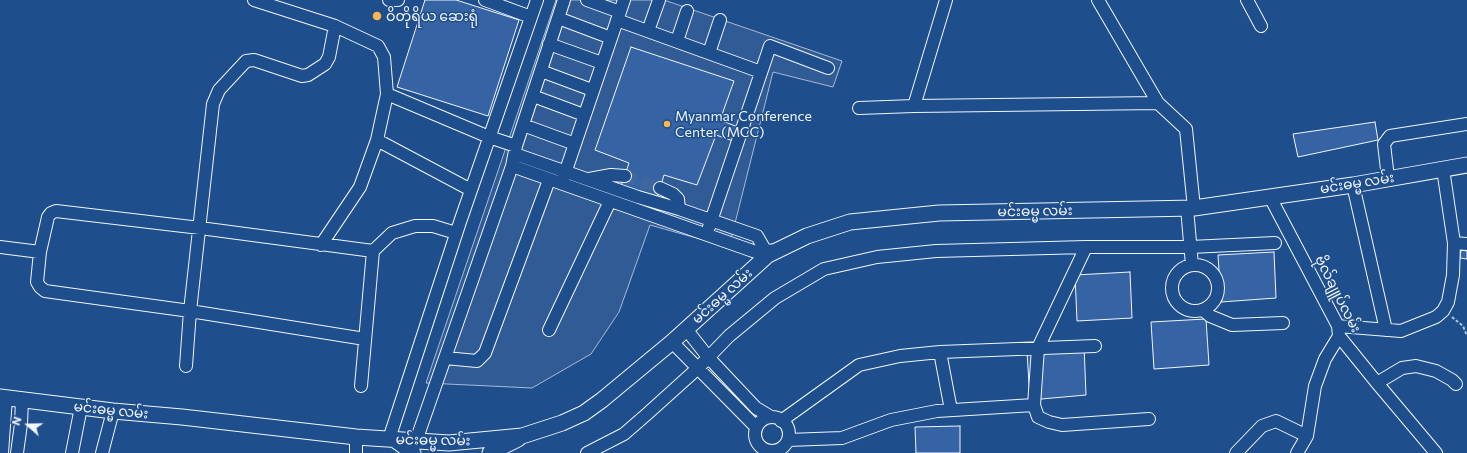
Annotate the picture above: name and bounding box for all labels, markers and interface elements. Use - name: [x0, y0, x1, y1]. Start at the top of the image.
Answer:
- place label: ဝိတိုရိယ ဆေးရုံ: [386, 8, 478, 24]
- marker: ဝိတိုရိယ ဆေးရုံ: [371, 10, 383, 22]
- place label: Myanmar Conference Center (MCC): [675, 108, 812, 140]
- marker: Myanmar Conference Center (MCC): [662, 119, 672, 129]
- street label: မင်းဓမ္မ လမ်း: [1319, 169, 1395, 197]
- street label: မင်းဓမ္မ လမ်း: [997, 202, 1073, 220]
- street label: ဗိုလ်ချူပ်လမ်း: [1311, 253, 1365, 335]
- street label: မင်းဓမ္မ လမ်း: [688, 265, 756, 327]
- street label: မင်းဓမ္မ လမ်း: [73, 398, 149, 422]
- north arrow: [8, 405, 48, 445]
- text: N: [9, 415, 24, 427]
- street label: မင်းဓမ္မ လမ်း: [395, 431, 471, 449]

